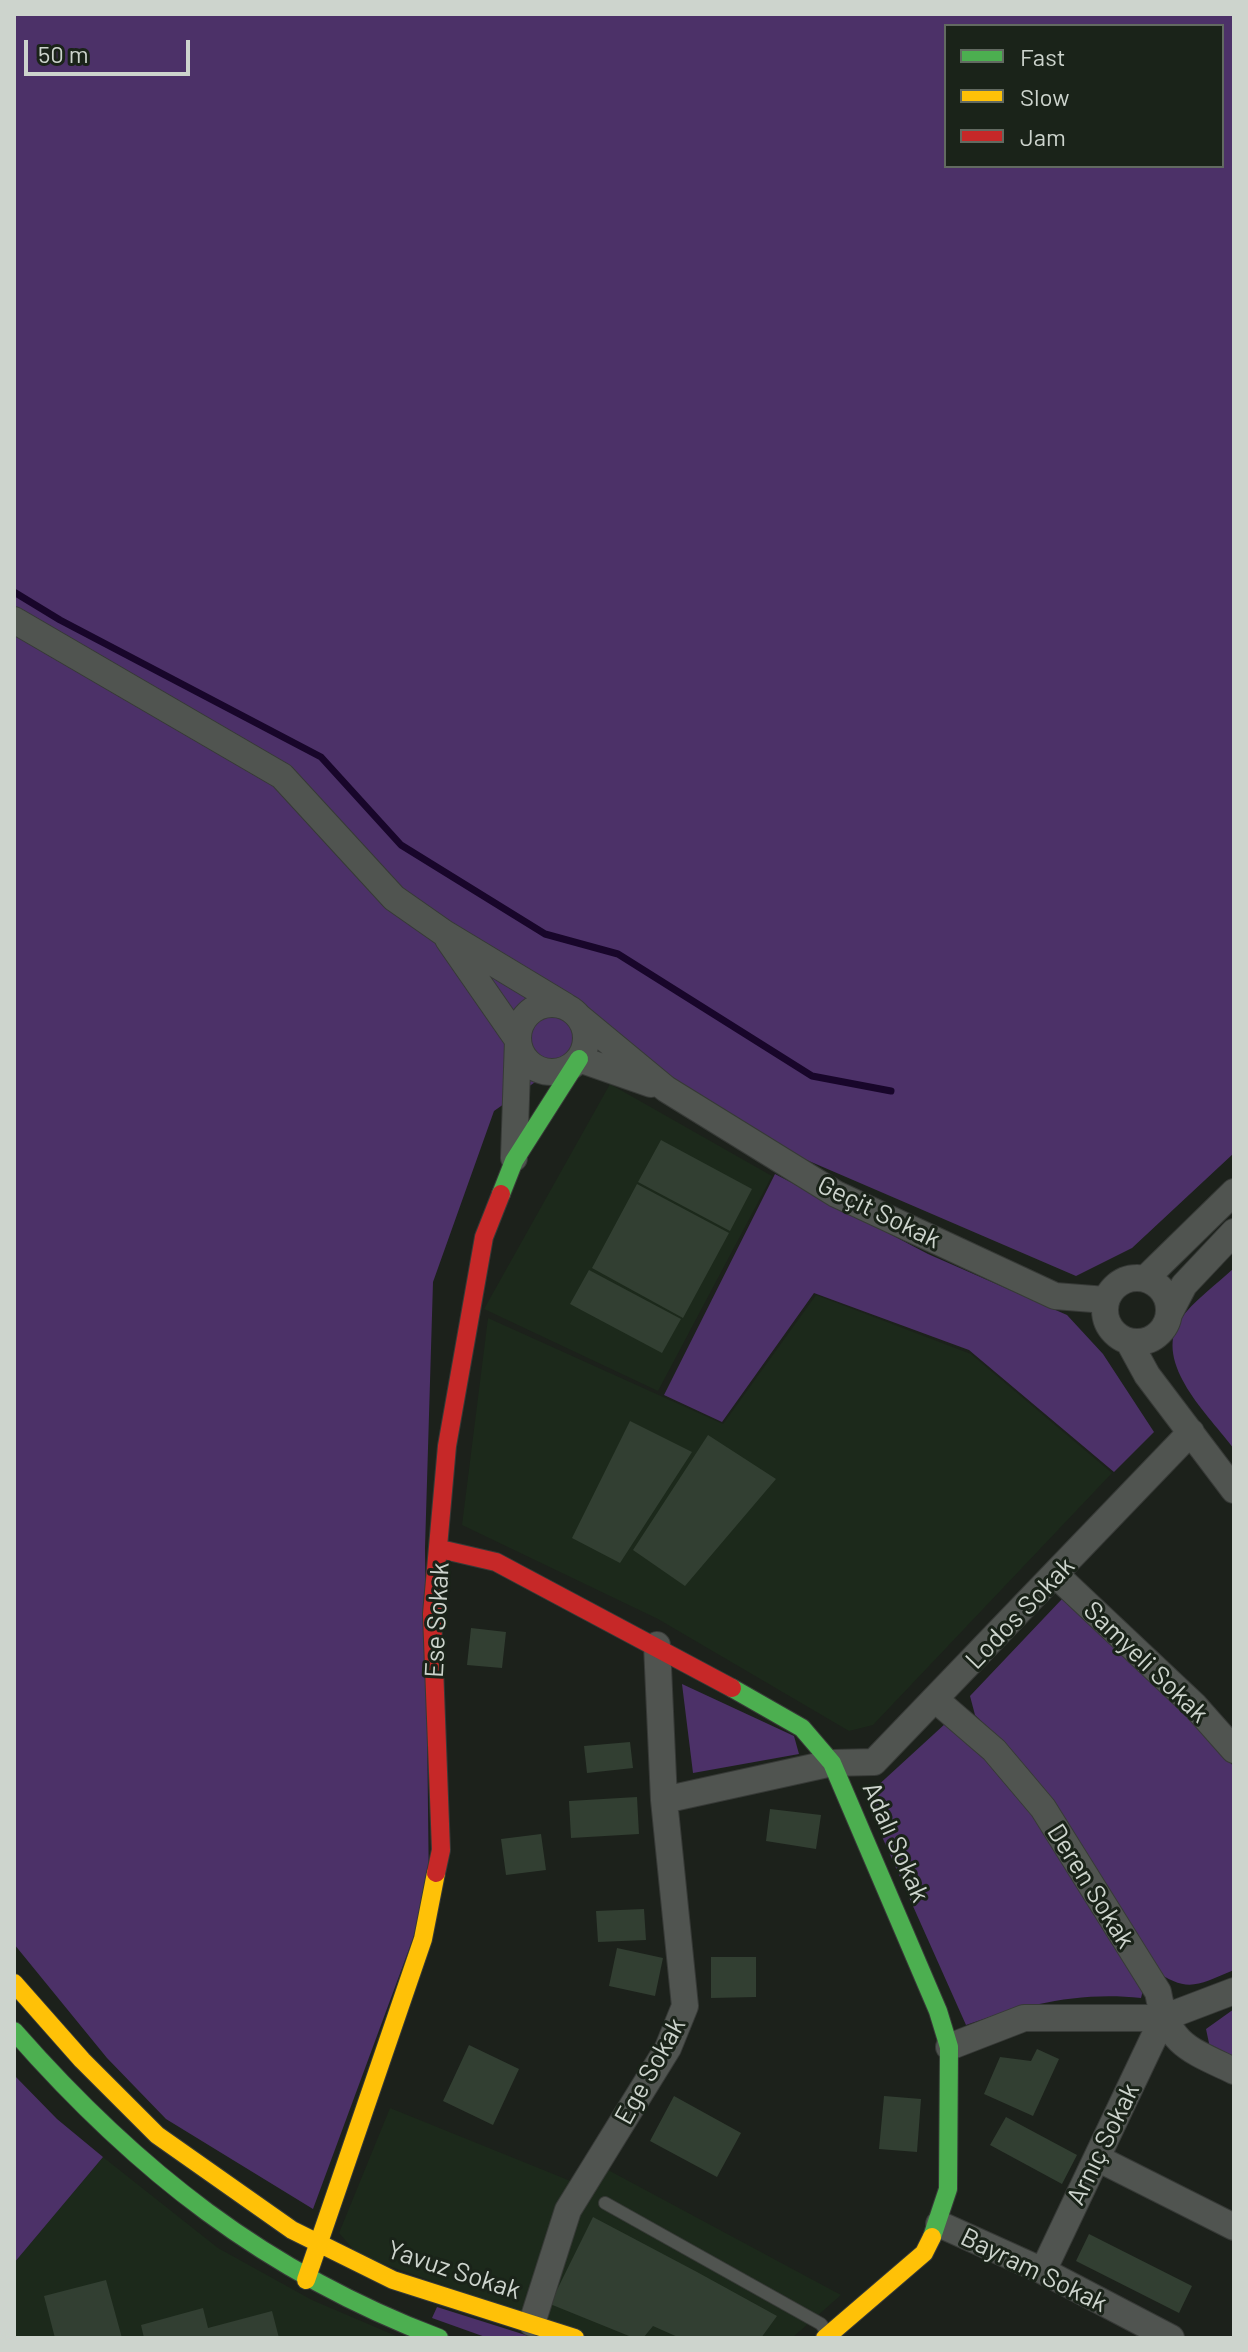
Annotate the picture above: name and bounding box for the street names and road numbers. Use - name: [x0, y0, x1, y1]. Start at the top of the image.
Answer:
- street label: Geçit Sokak: [812, 1169, 946, 1255]
- street label: Lodos Sokak: [959, 1551, 1081, 1675]
- street label: Ese Sokak: [418, 1561, 456, 1679]
- street label: Samyeli Sokak: [1077, 1595, 1215, 1729]
- street label: Adalı Sokak: [856, 1777, 936, 1907]
- street label: Deren Sokak: [1040, 1818, 1142, 1954]
- street label: Ege Sokak: [608, 2012, 692, 2130]
- street label: Arnıç Sokak: [1060, 2078, 1146, 2210]
- street label: Bayram Sokak: [956, 2221, 1112, 2319]
- street label: Yavuz Sokak: [383, 2234, 525, 2306]

